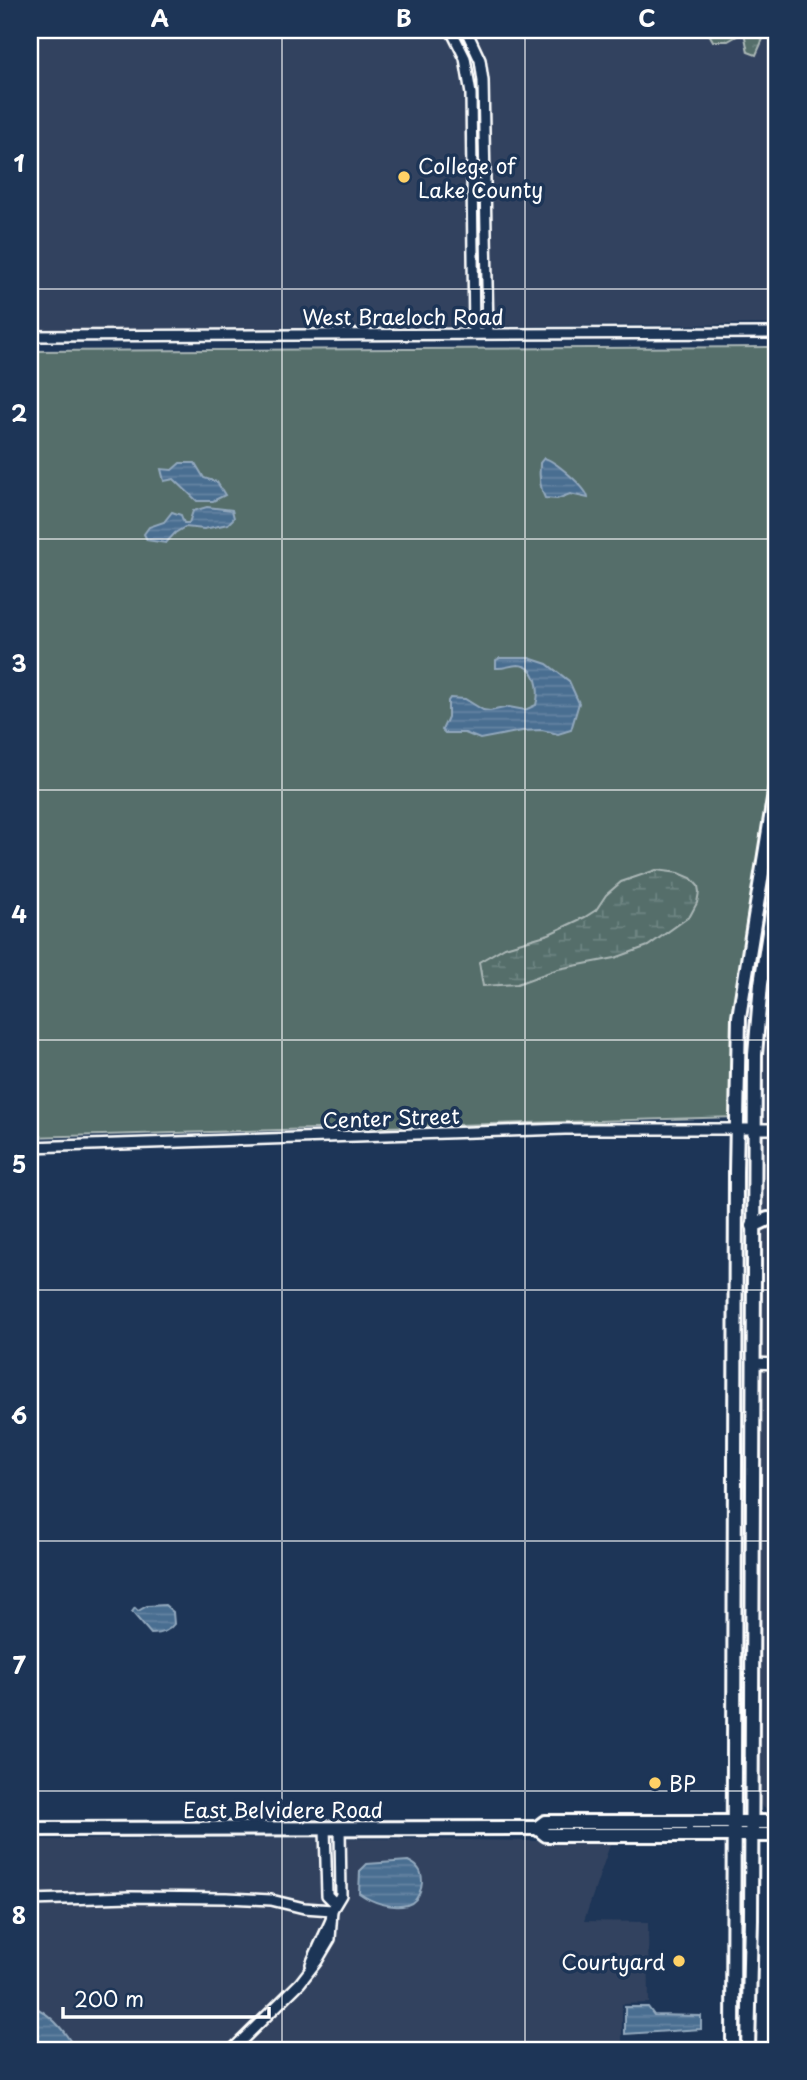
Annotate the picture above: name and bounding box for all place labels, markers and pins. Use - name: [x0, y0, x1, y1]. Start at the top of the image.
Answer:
- place label: College of Lake County: [418, 149, 543, 205]
- marker: College of Lake County: [396, 169, 412, 185]
- place label: BP: [669, 1767, 696, 1799]
- marker: BP: [647, 1775, 663, 1791]
- place label: Courtyard: [561, 1945, 665, 1977]
- marker: Courtyard: [671, 1953, 687, 1969]

